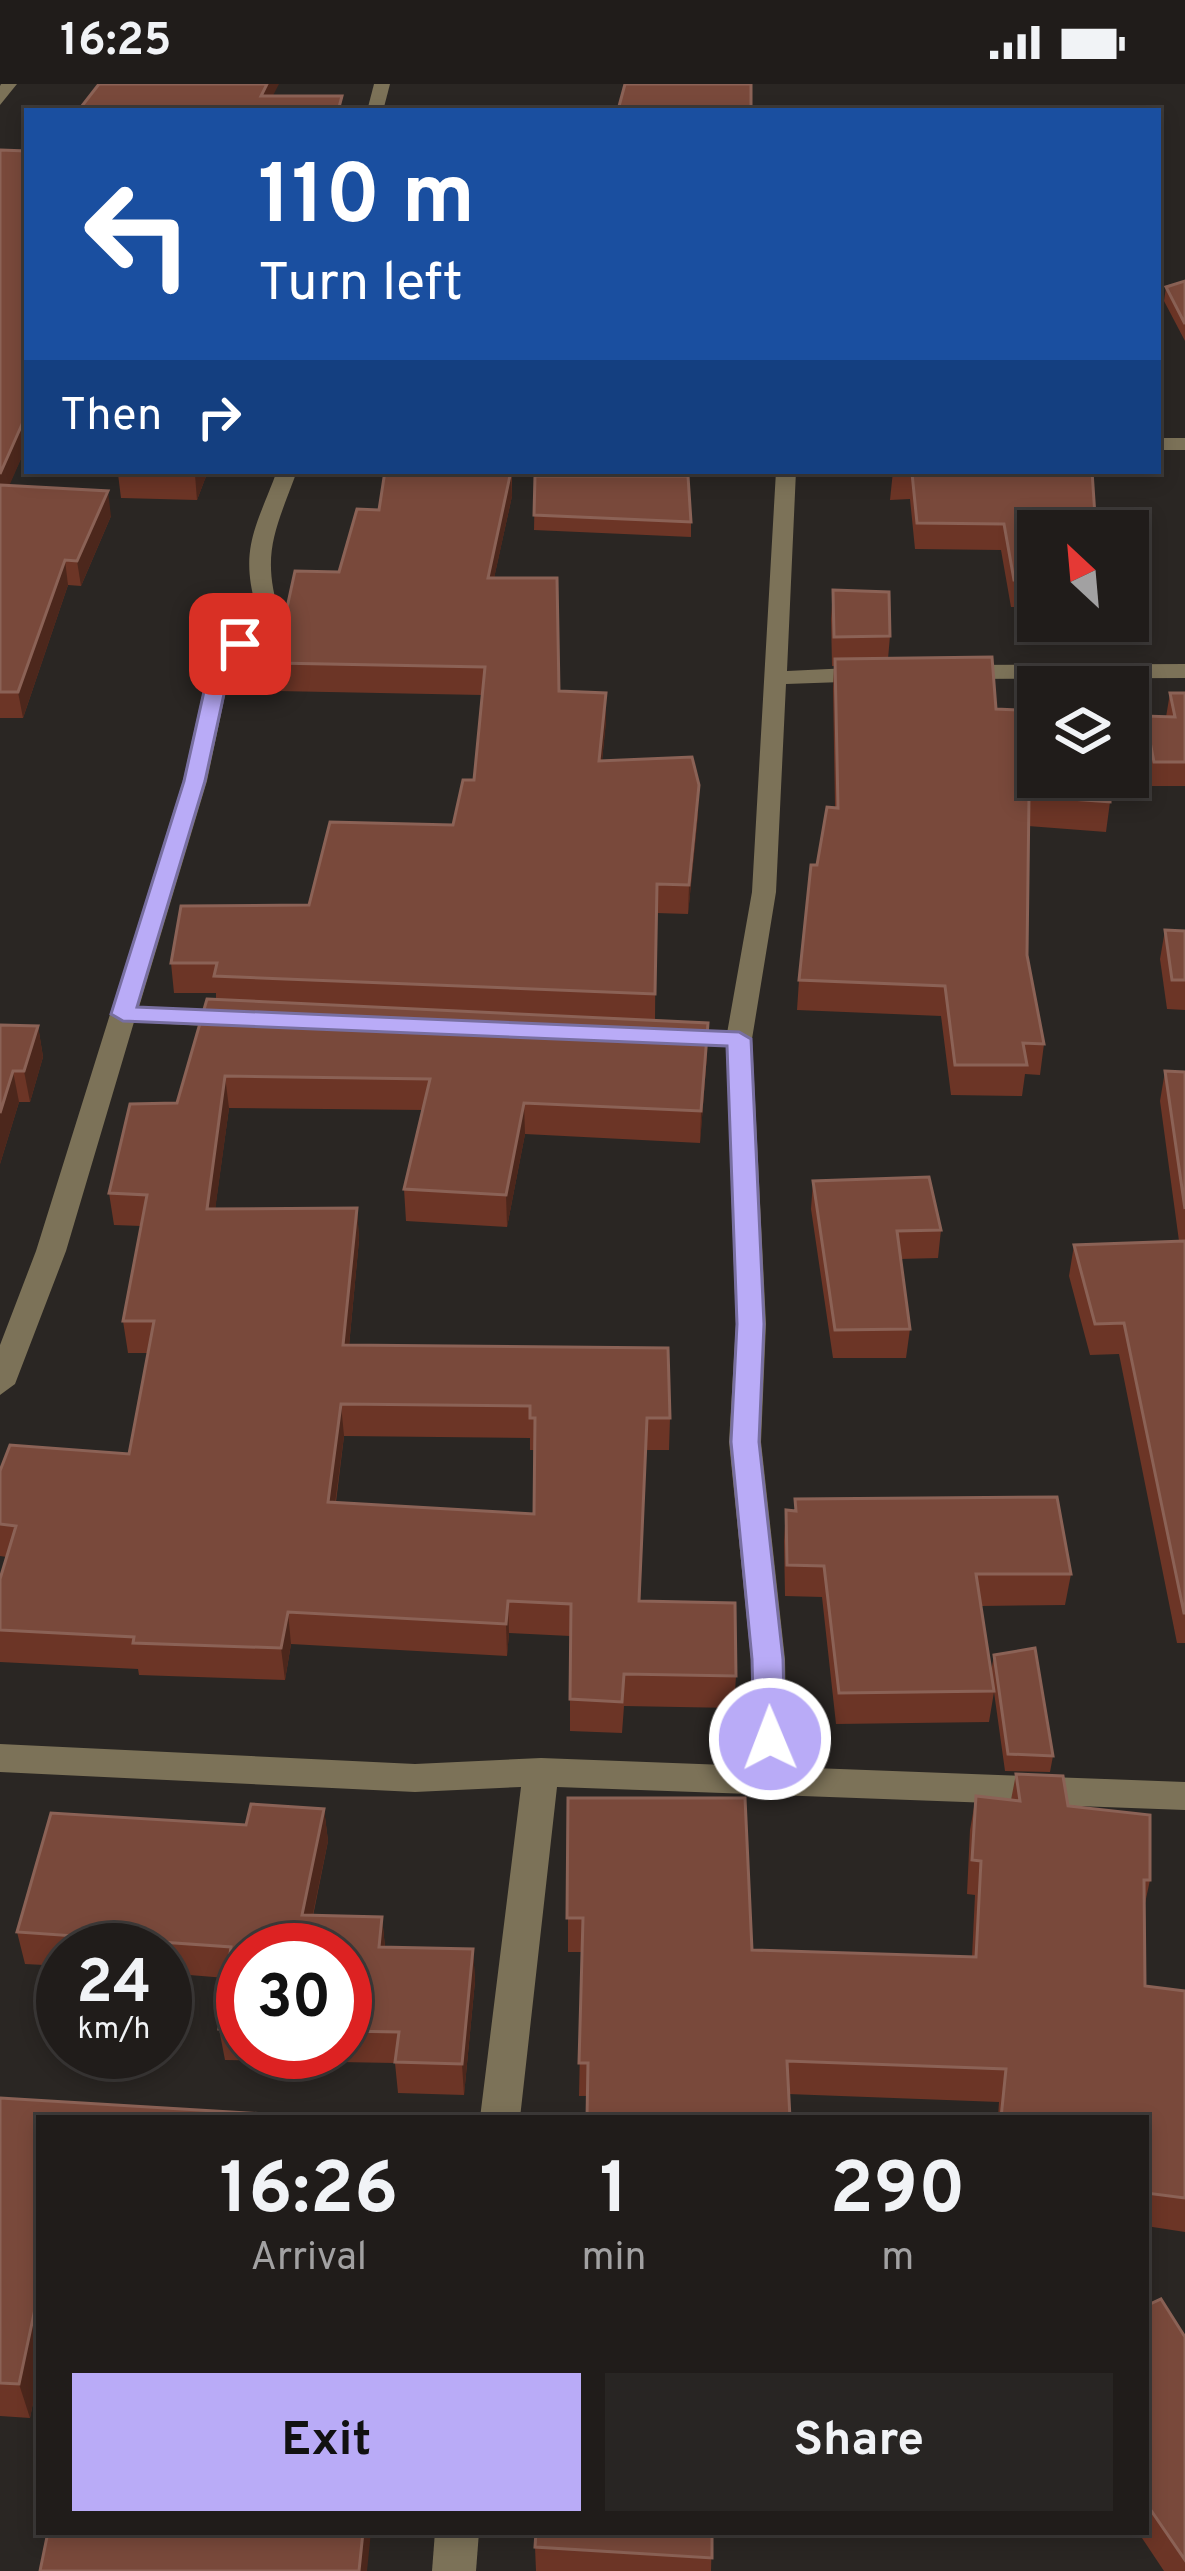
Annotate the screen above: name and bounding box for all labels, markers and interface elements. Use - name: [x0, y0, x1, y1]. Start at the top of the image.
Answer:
- text: 16:25: [60, 14, 172, 71]
- text: 110 m: [258, 147, 475, 253]
- icon: left: [60, 156, 216, 312]
- text: Turn left: [258, 251, 463, 320]
- icon: right: [186, 384, 252, 450]
- text: Then: [60, 389, 162, 446]
- north arrow: [1017, 510, 1149, 642]
- map controls: [1017, 510, 1149, 798]
- pin: [189, 593, 291, 695]
- icon: arrive: [207, 611, 273, 677]
- button: layers: [1017, 666, 1149, 798]
- position arrow: [707, 1676, 833, 1802]
- speed limit sign: 30: [216, 1923, 372, 2079]
- text: 24: [76, 1948, 152, 2024]
- text: km/h: [78, 2012, 150, 2049]
- text: 16:26: [219, 2147, 398, 2239]
- text: 1: [600, 2147, 628, 2239]
- text: 290: [830, 2147, 966, 2239]
- text: Arrival: [251, 2235, 367, 2284]
- text: min: [582, 2235, 646, 2284]
- text: m: [881, 2235, 914, 2284]
- button: Exit: [72, 2373, 581, 2511]
- button: Share: [605, 2373, 1113, 2511]

